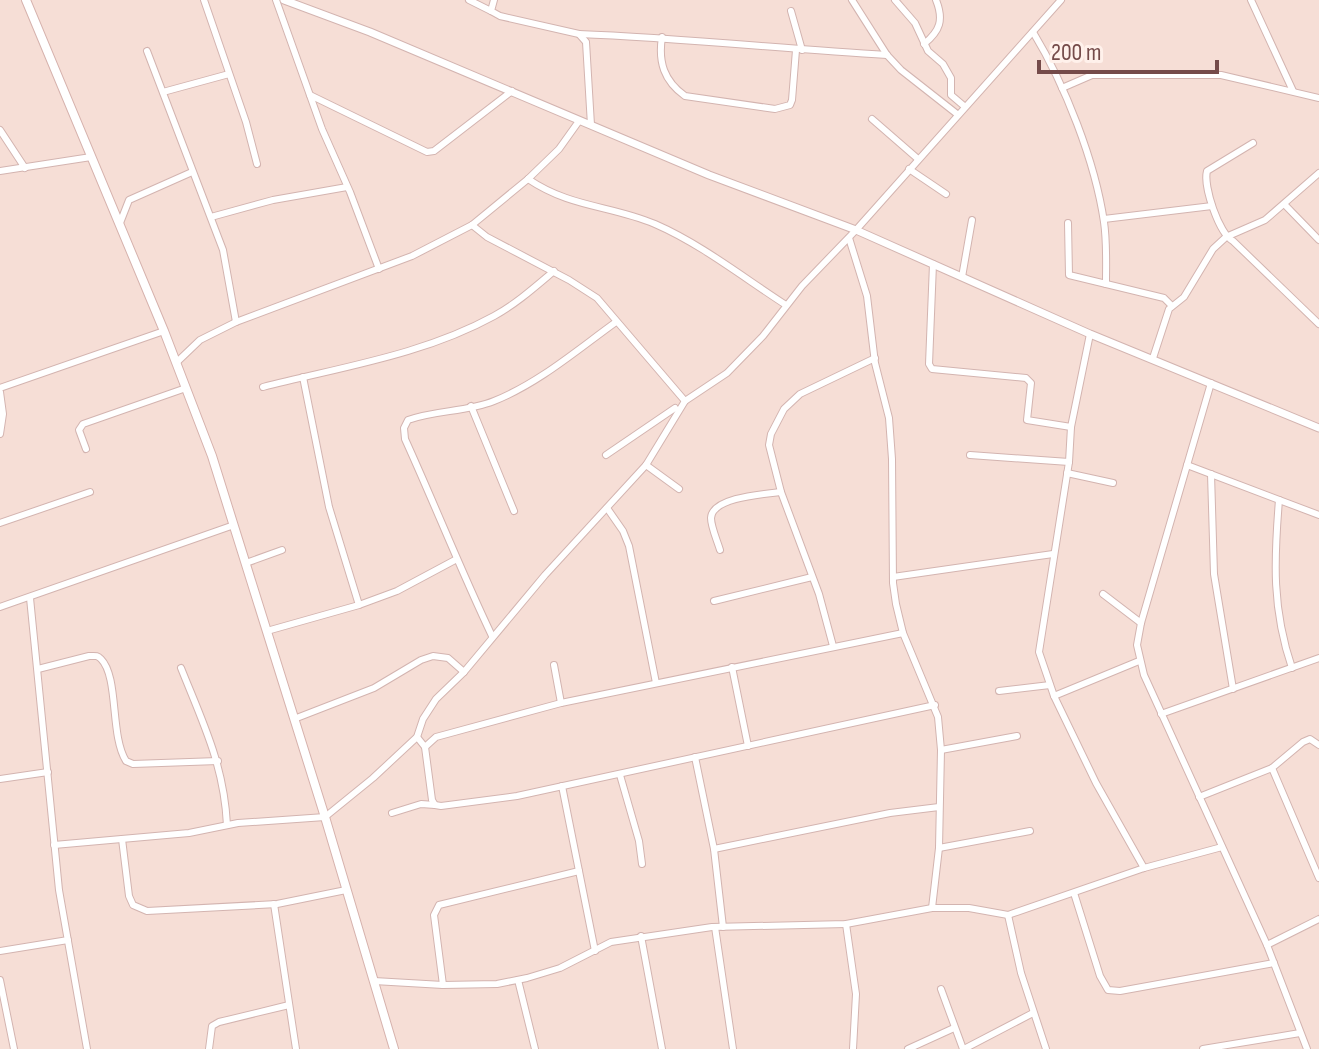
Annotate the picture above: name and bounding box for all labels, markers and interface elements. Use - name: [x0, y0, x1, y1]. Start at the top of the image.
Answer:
- scale bar: [1039, 24, 1217, 74]
- text: 200 m: [1051, 38, 1102, 67]

